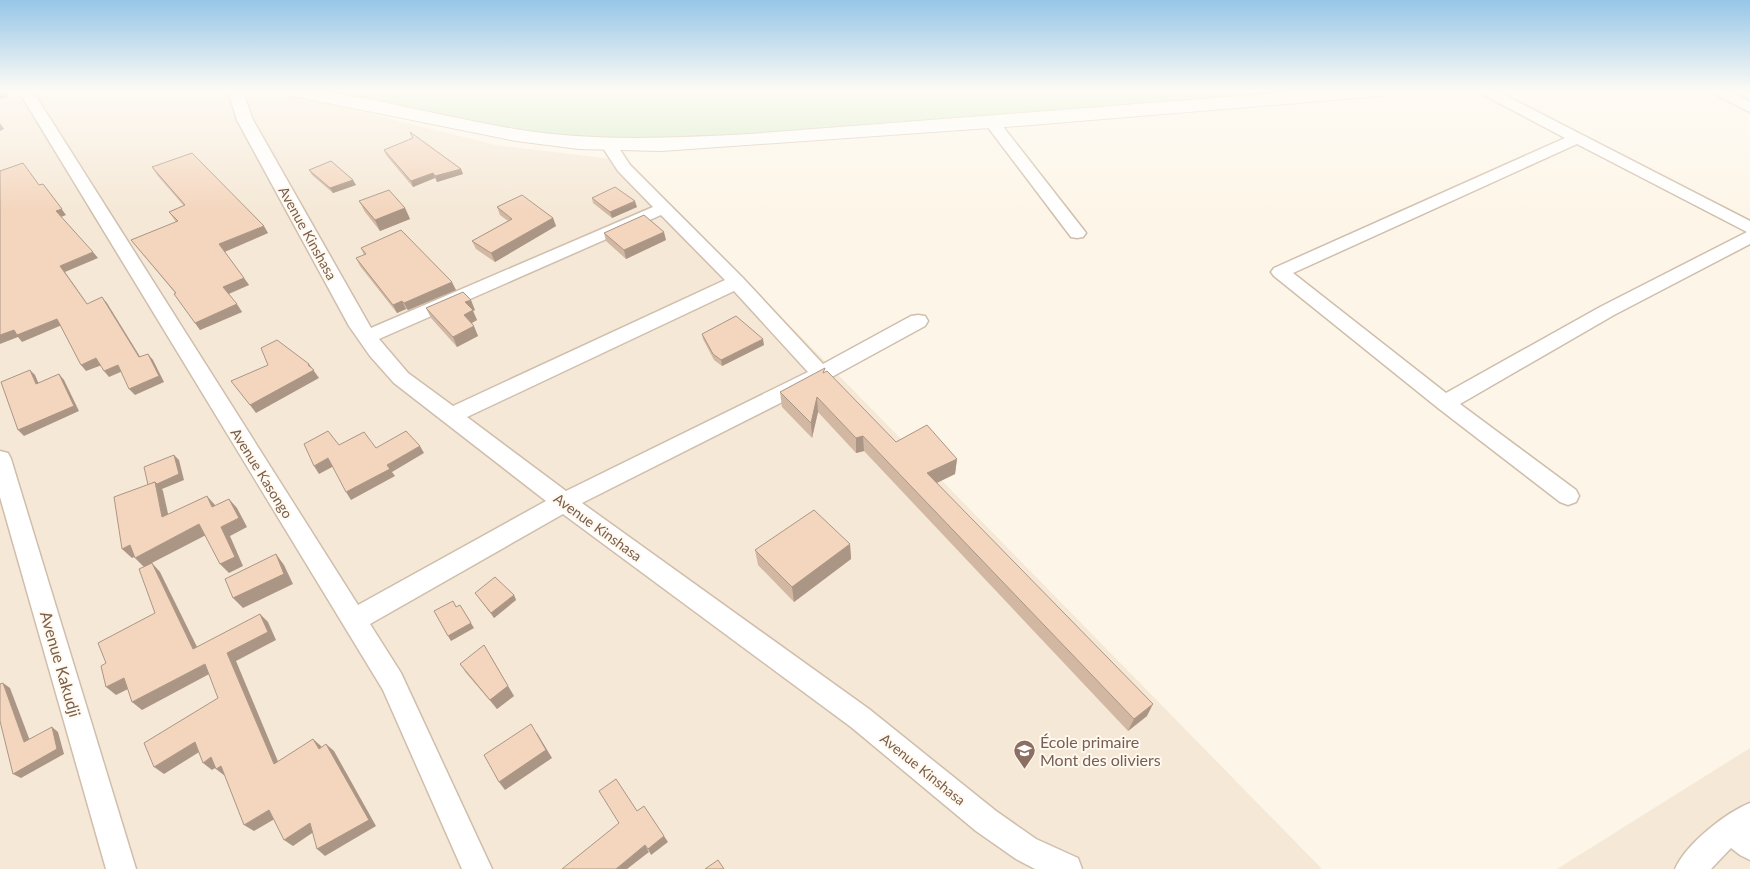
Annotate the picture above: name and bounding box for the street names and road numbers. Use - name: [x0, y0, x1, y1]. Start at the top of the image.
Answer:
- street label: Avenue Kinshasa: [275, 183, 341, 283]
- street label: Avenue Kasongo: [227, 425, 297, 521]
- street label: Avenue Kinshasa: [551, 489, 645, 565]
- street label: Avenue Kakudji: [37, 609, 85, 719]
- street label: Avenue Kinshasa: [877, 730, 969, 808]

